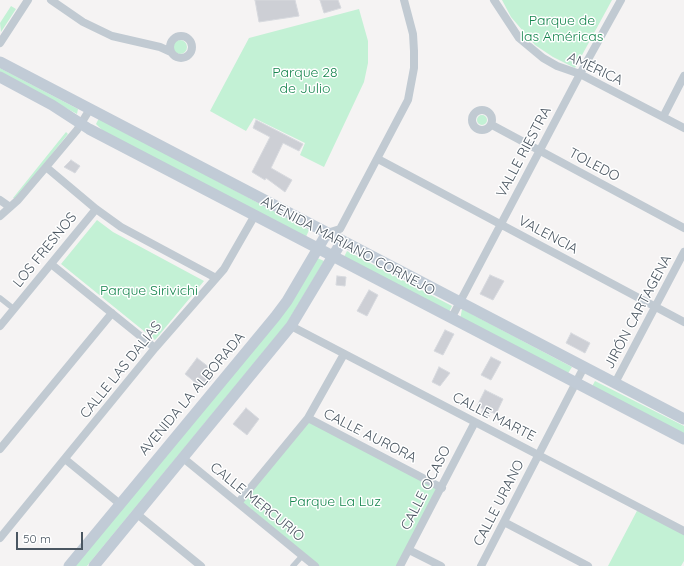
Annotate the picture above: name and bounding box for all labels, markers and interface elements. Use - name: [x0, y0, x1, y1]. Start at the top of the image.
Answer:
- park label: Parque de las Américas: [521, 13, 603, 46]
- street label: AMÉRICA: [564, 49, 626, 89]
- park label: Parque 28 de Julio: [272, 65, 338, 98]
- street label: VALLE RIESTRA: [493, 104, 555, 200]
- street label: TOLEDO: [566, 145, 622, 185]
- street label: AVENIDA MARIANO CORNEJO: [258, 193, 438, 299]
- street label: LOS FRESNOS: [10, 209, 80, 291]
- street label: VALENCIA: [515, 212, 581, 258]
- street label: JIRÓN CARTAGENA: [601, 252, 675, 372]
- park label: Parque Sirivichi: [100, 283, 198, 299]
- street label: CALLE LAS DALIAS: [77, 318, 165, 422]
- street label: AVENIDA LA ALBORADA: [136, 329, 248, 459]
- street label: CALLE MARTE: [450, 389, 538, 445]
- street label: CALLE AURORA: [321, 405, 419, 467]
- street label: CALLE OCASO: [398, 443, 454, 533]
- street label: CALLE URANO: [470, 457, 528, 549]
- street label: CALLE MERCURIO: [206, 459, 308, 545]
- park label: Parque La Luz: [289, 494, 381, 510]
- scale bar: [18, 524, 85, 550]
- text: 50 m: [23, 531, 51, 546]

